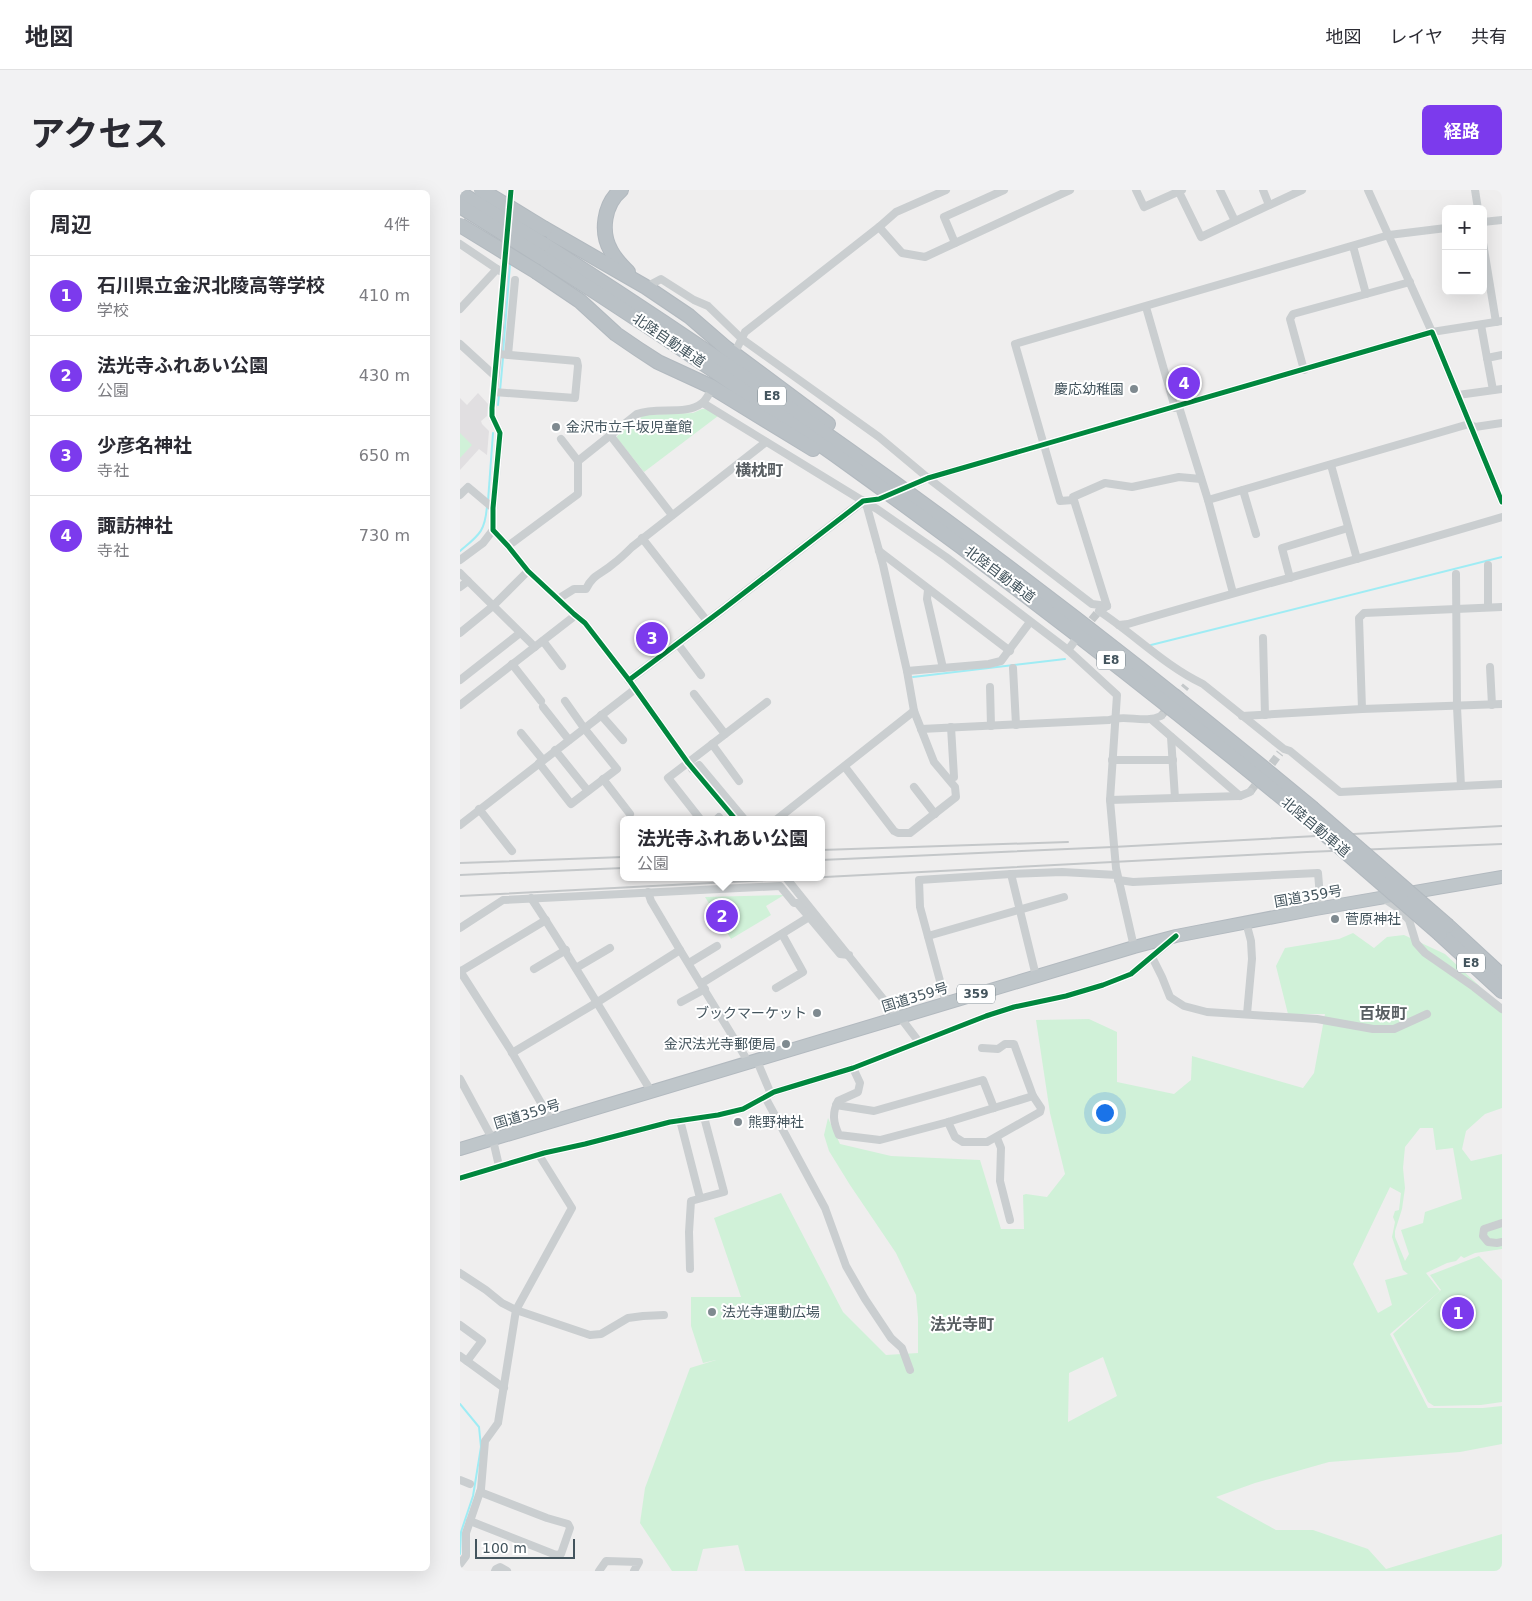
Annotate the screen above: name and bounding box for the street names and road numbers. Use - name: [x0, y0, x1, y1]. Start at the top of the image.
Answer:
- street label: 北陸自動車道: [630, 310, 708, 370]
- road number: E8: [758, 387, 786, 406]
- street label: 北陸自動車道: [962, 542, 1038, 606]
- road number: E8: [1097, 650, 1125, 670]
- street label: 北陸自動車道: [1279, 794, 1353, 860]
- street label: 国道359号: [1273, 882, 1343, 910]
- road number: E8: [1457, 954, 1485, 972]
- street label: 国道359号: [880, 979, 950, 1015]
- road number: 359: [957, 984, 995, 1004]
- street label: 国道359号: [492, 1096, 562, 1132]

